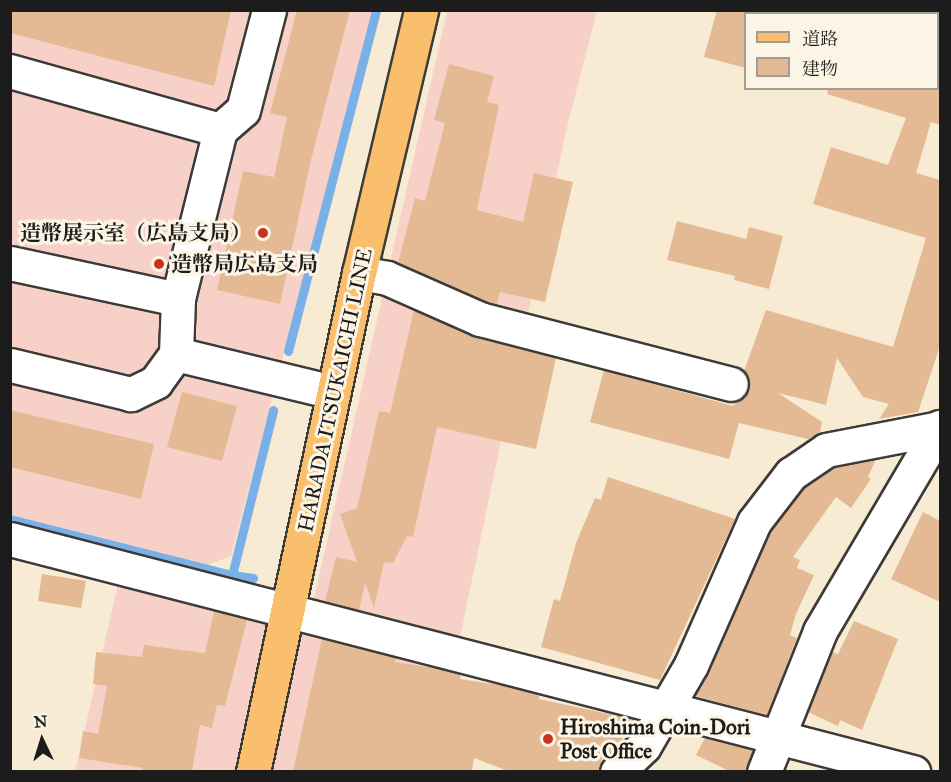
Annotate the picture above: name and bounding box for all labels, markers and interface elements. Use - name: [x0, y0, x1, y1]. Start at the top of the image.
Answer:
- legend: [744, 12, 939, 90]
- text: 道路: [802, 28, 838, 50]
- text: 建物: [802, 58, 838, 80]
- place label: 造幣展示室（広島支局）: [20, 220, 251, 246]
- marker: 造幣展示室（広島支局）: [256, 226, 270, 240]
- street label: HARADA ITSUKAICHI LINE: [293, 246, 377, 534]
- place label: 造幣局広島支局: [171, 251, 318, 277]
- marker: 造幣局広島支局: [152, 257, 166, 271]
- north arrow: [12, 710, 72, 770]
- text: N: [33, 712, 48, 731]
- place label: Hiroshima Coin-Dori Post Office: [560, 714, 750, 764]
- marker: Hiroshima Coin-Dori Post Office: [541, 732, 555, 746]

